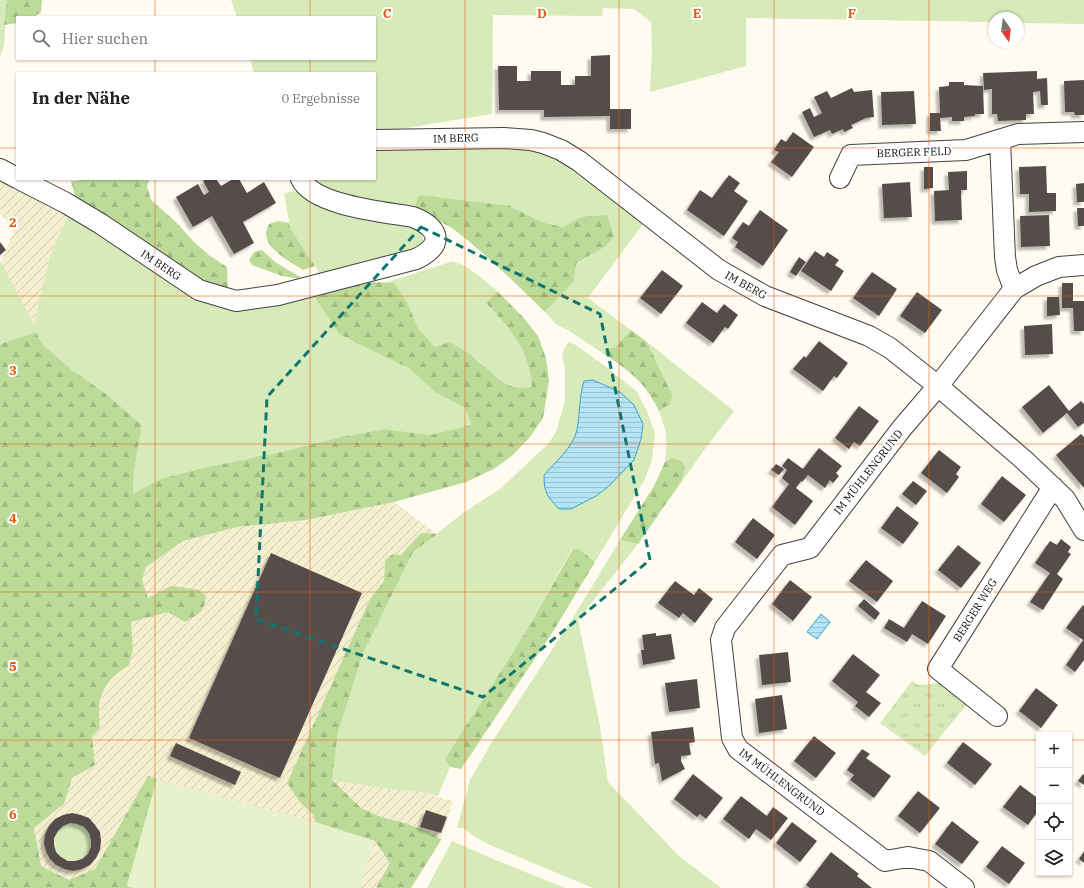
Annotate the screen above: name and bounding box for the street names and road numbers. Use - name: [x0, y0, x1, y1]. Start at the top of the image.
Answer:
- street label: IM BERG: [433, 130, 479, 146]
- street label: BERGER FELD: [876, 144, 952, 160]
- street label: IM BERG: [138, 246, 184, 284]
- street label: IM BERG: [723, 268, 769, 302]
- street label: IM MÜHLENGRUND: [830, 427, 906, 517]
- street label: BERGER WEG: [950, 576, 1000, 644]
- street label: IM MÜHLENGRUND: [736, 745, 828, 819]

